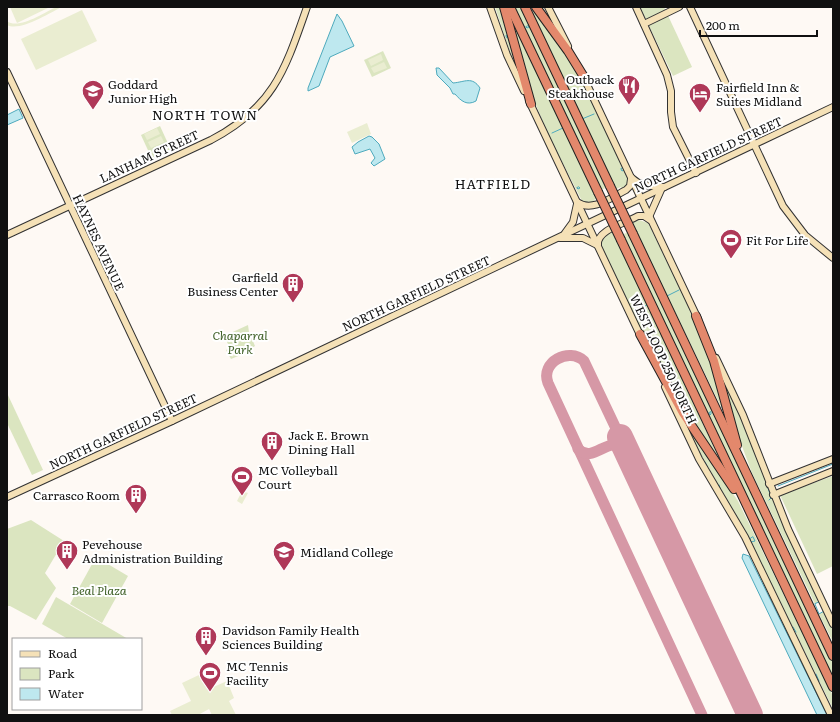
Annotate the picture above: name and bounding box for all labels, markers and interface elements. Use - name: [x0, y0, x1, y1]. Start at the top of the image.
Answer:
- scale bar: [700, 12, 817, 38]
- text: 200 m: [706, 16, 740, 34]
- place label: Outback Steakhouse: [548, 70, 615, 102]
- restaurant icon: Outback Steakhouse: [616, 73, 642, 106]
- place label: Goddard Junior High: [108, 75, 178, 107]
- school or university icon: Goddard Junior High: [80, 78, 106, 111]
- place label: Fairfield Inn & Suites Midland: [716, 78, 802, 110]
- hotel icon: Fairfield Inn & Suites Midland: [687, 81, 713, 114]
- district label: NORTH TOWN: [152, 105, 258, 124]
- street label: NORTH GARFIELD STREET: [631, 112, 785, 196]
- street label: LANHAM STREET: [96, 125, 202, 187]
- district label: HATFIELD: [455, 174, 531, 193]
- street label: HAYNES AVENUE: [69, 191, 129, 294]
- sports icon: Fit For Life: [718, 227, 744, 260]
- place label: Fit For Life: [746, 231, 809, 249]
- street label: NORTH GARFIELD STREET: [339, 251, 493, 335]
- place label: Garfield Business Center: [187, 268, 279, 300]
- building icon: Garfield Business Center: [280, 271, 306, 304]
- street label: WEST LOOP 250 NORTH: [626, 291, 702, 427]
- park label: Chaparral Park: [212, 326, 268, 358]
- street label: NORTH GARFIELD STREET: [46, 389, 200, 473]
- place label: Jack E. Brown Dining Hall: [288, 426, 369, 458]
- building icon: Jack E. Brown Dining Hall: [259, 429, 285, 462]
- place label: MC Volleyball Court: [258, 461, 338, 493]
- sports icon: MC Volleyball Court: [229, 464, 255, 497]
- building icon: Carrasco Room: [123, 482, 149, 515]
- place label: Carrasco Room: [33, 486, 120, 504]
- place label: Pevehouse Administration Building: [82, 535, 223, 567]
- building icon: Pevehouse Administration Building: [54, 538, 80, 571]
- school or university icon: Midland College: [271, 539, 297, 572]
- place label: Midland College: [300, 543, 393, 561]
- park label: Beal Plaza: [72, 581, 127, 599]
- place label: Davidson Family Health Sciences Building: [222, 621, 360, 653]
- building icon: Davidson Family Health Sciences Building: [193, 624, 219, 657]
- legend: [12, 638, 142, 710]
- text: Road: [48, 644, 78, 662]
- place label: MC Tennis Facility: [226, 657, 289, 689]
- sports icon: MC Tennis Facility: [197, 660, 223, 693]
- text: Park: [48, 664, 75, 682]
- text: Water: [48, 684, 84, 702]

